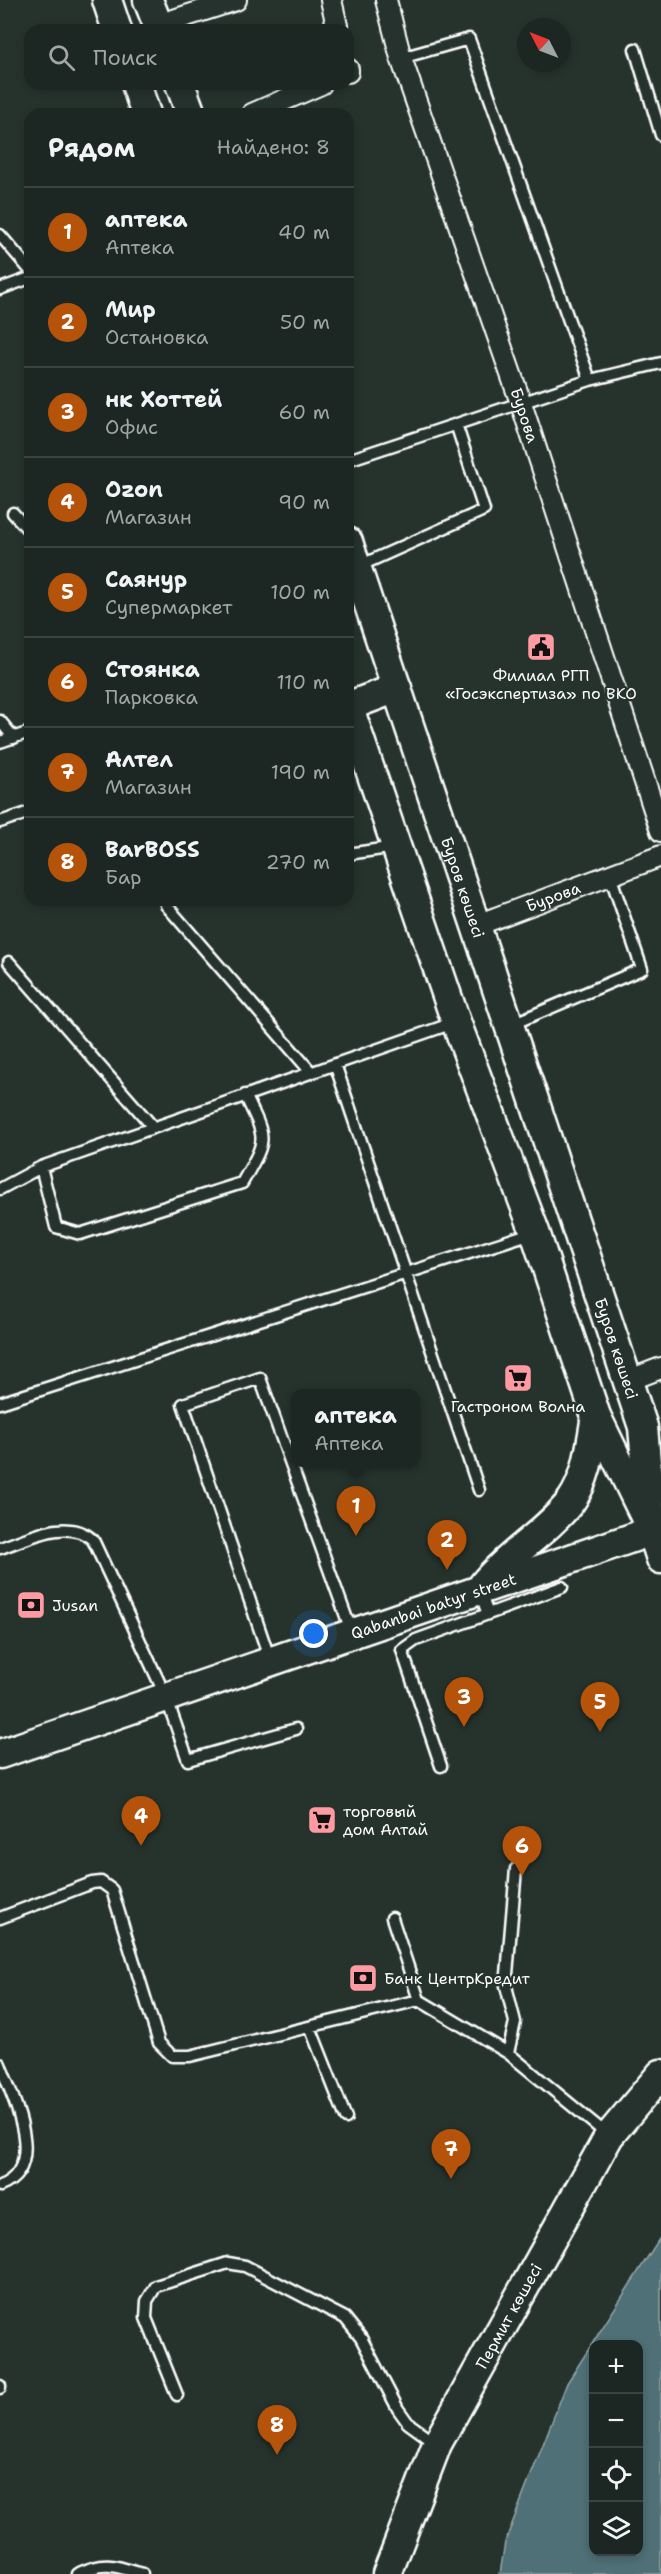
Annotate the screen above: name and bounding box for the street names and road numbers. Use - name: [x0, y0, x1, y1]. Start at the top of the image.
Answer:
- street label: Бурова: [506, 385, 543, 446]
- street label: Буров көшесі: [436, 834, 489, 941]
- street label: Бурова: [523, 877, 583, 917]
- street label: Буров көшесі: [590, 1295, 643, 1402]
- street label: Qabanbai batyr street: [348, 1568, 519, 1644]
- street label: Пермит көшесі: [471, 2260, 547, 2373]

